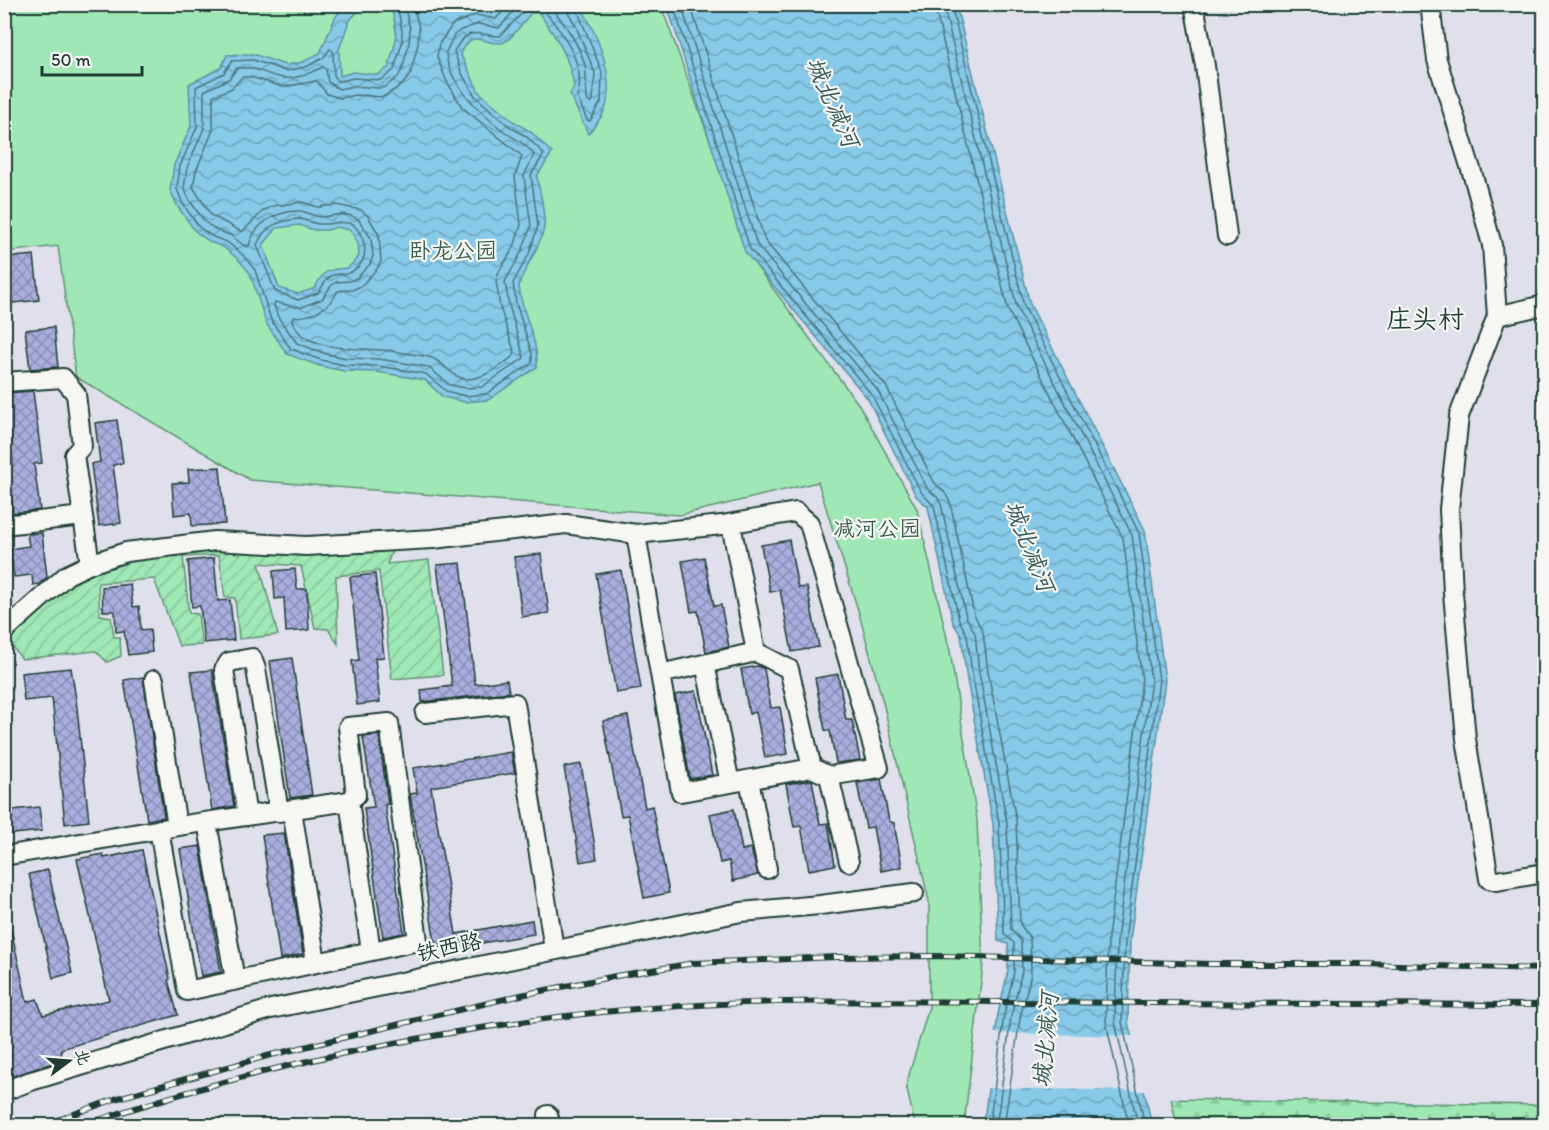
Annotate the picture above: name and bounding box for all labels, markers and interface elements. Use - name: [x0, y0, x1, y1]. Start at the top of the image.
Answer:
- scale bar: [42, 39, 142, 77]
- text: 50 m: [51, 49, 91, 71]
- water label: 城北减河: [800, 52, 867, 155]
- park label: 卧龙公园: [409, 237, 497, 264]
- district label: 庄头村: [1386, 303, 1464, 335]
- water label: 城北减河: [999, 496, 1063, 600]
- park label: 减河公园: [833, 515, 921, 542]
- street label: 铁西路: [414, 927, 484, 967]
- water label: 城北减河: [1026, 987, 1064, 1089]
- north arrow: [39, 1031, 99, 1091]
- text: 北: [72, 1047, 94, 1067]

